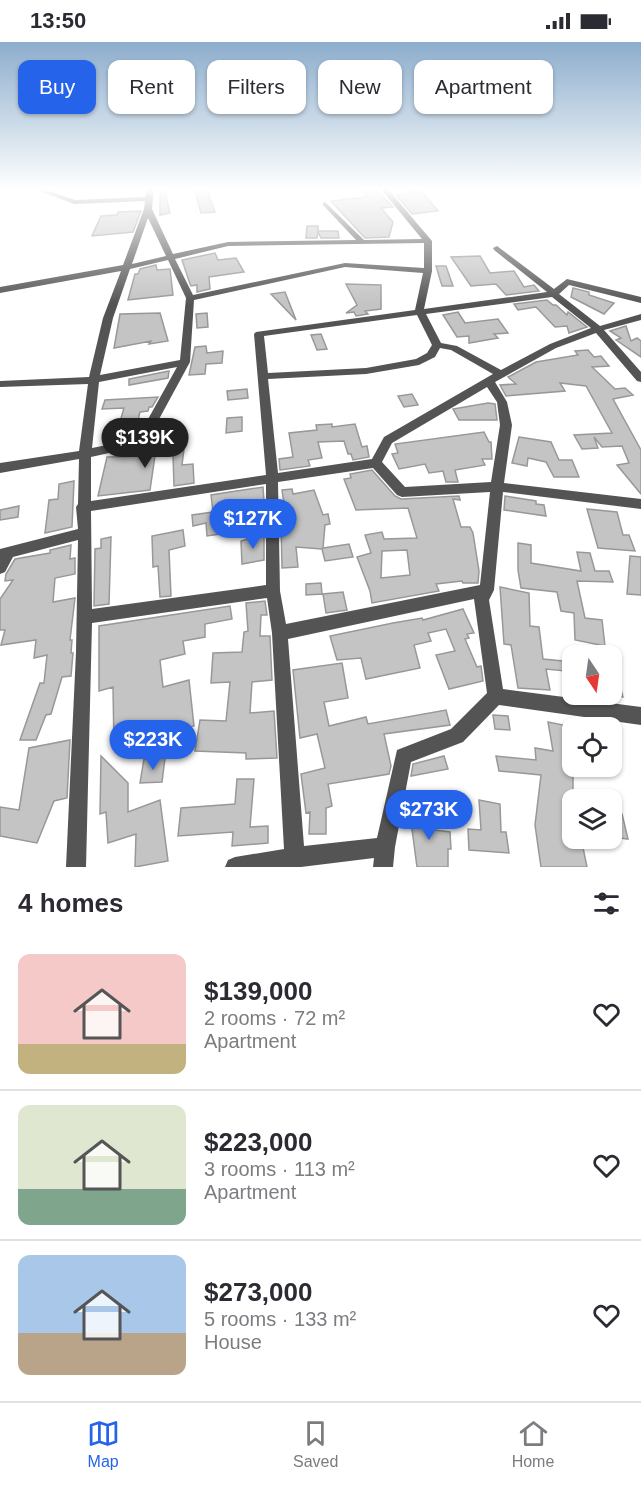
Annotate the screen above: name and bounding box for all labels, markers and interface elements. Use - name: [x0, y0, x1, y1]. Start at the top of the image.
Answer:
- text: 13:50: [30, 8, 86, 33]
- chip: Buy: [18, 60, 96, 114]
- chip: Rent: [108, 60, 195, 114]
- chip: Filters: [207, 60, 306, 114]
- chip: New: [318, 60, 402, 114]
- chip: Apartment: [414, 60, 553, 114]
- pin: $139K: [103, 418, 187, 469]
- text: $139K: [116, 426, 174, 448]
- pin: $127K: [211, 499, 295, 550]
- text: $127K: [224, 507, 282, 529]
- north arrow: [562, 645, 622, 705]
- map controls: [562, 645, 622, 849]
- button: locate: [562, 717, 622, 777]
- pin: $223K: [111, 720, 195, 771]
- text: $223K: [124, 728, 182, 750]
- button: layers: [562, 789, 622, 849]
- pin: $273K: [387, 790, 471, 841]
- text: $273K: [400, 798, 458, 820]
- icon: filters: [590, 887, 623, 920]
- text: 4 homes: [18, 888, 124, 918]
- text: $139,000: [204, 976, 312, 1006]
- icon: home: [66, 978, 138, 1050]
- icon: heart: [590, 998, 623, 1031]
- text: 2 rooms · 72 m²: [204, 1007, 345, 1029]
- text: Apartment: [204, 1030, 296, 1052]
- text: $223,000: [204, 1127, 312, 1157]
- icon: home: [66, 1129, 138, 1201]
- icon: heart: [590, 1149, 623, 1182]
- text: 3 rooms · 113 m²: [204, 1158, 355, 1180]
- text: Apartment: [204, 1181, 296, 1203]
- text: $273,000: [204, 1277, 312, 1307]
- icon: home: [66, 1279, 138, 1351]
- icon: heart: [590, 1299, 623, 1332]
- text: 5 rooms · 133 m²: [204, 1308, 356, 1330]
- text: House: [204, 1331, 262, 1353]
- tab: Map: [87, 1417, 120, 1471]
- tab: Saved: [293, 1417, 338, 1471]
- tab: Home: [512, 1417, 554, 1471]

